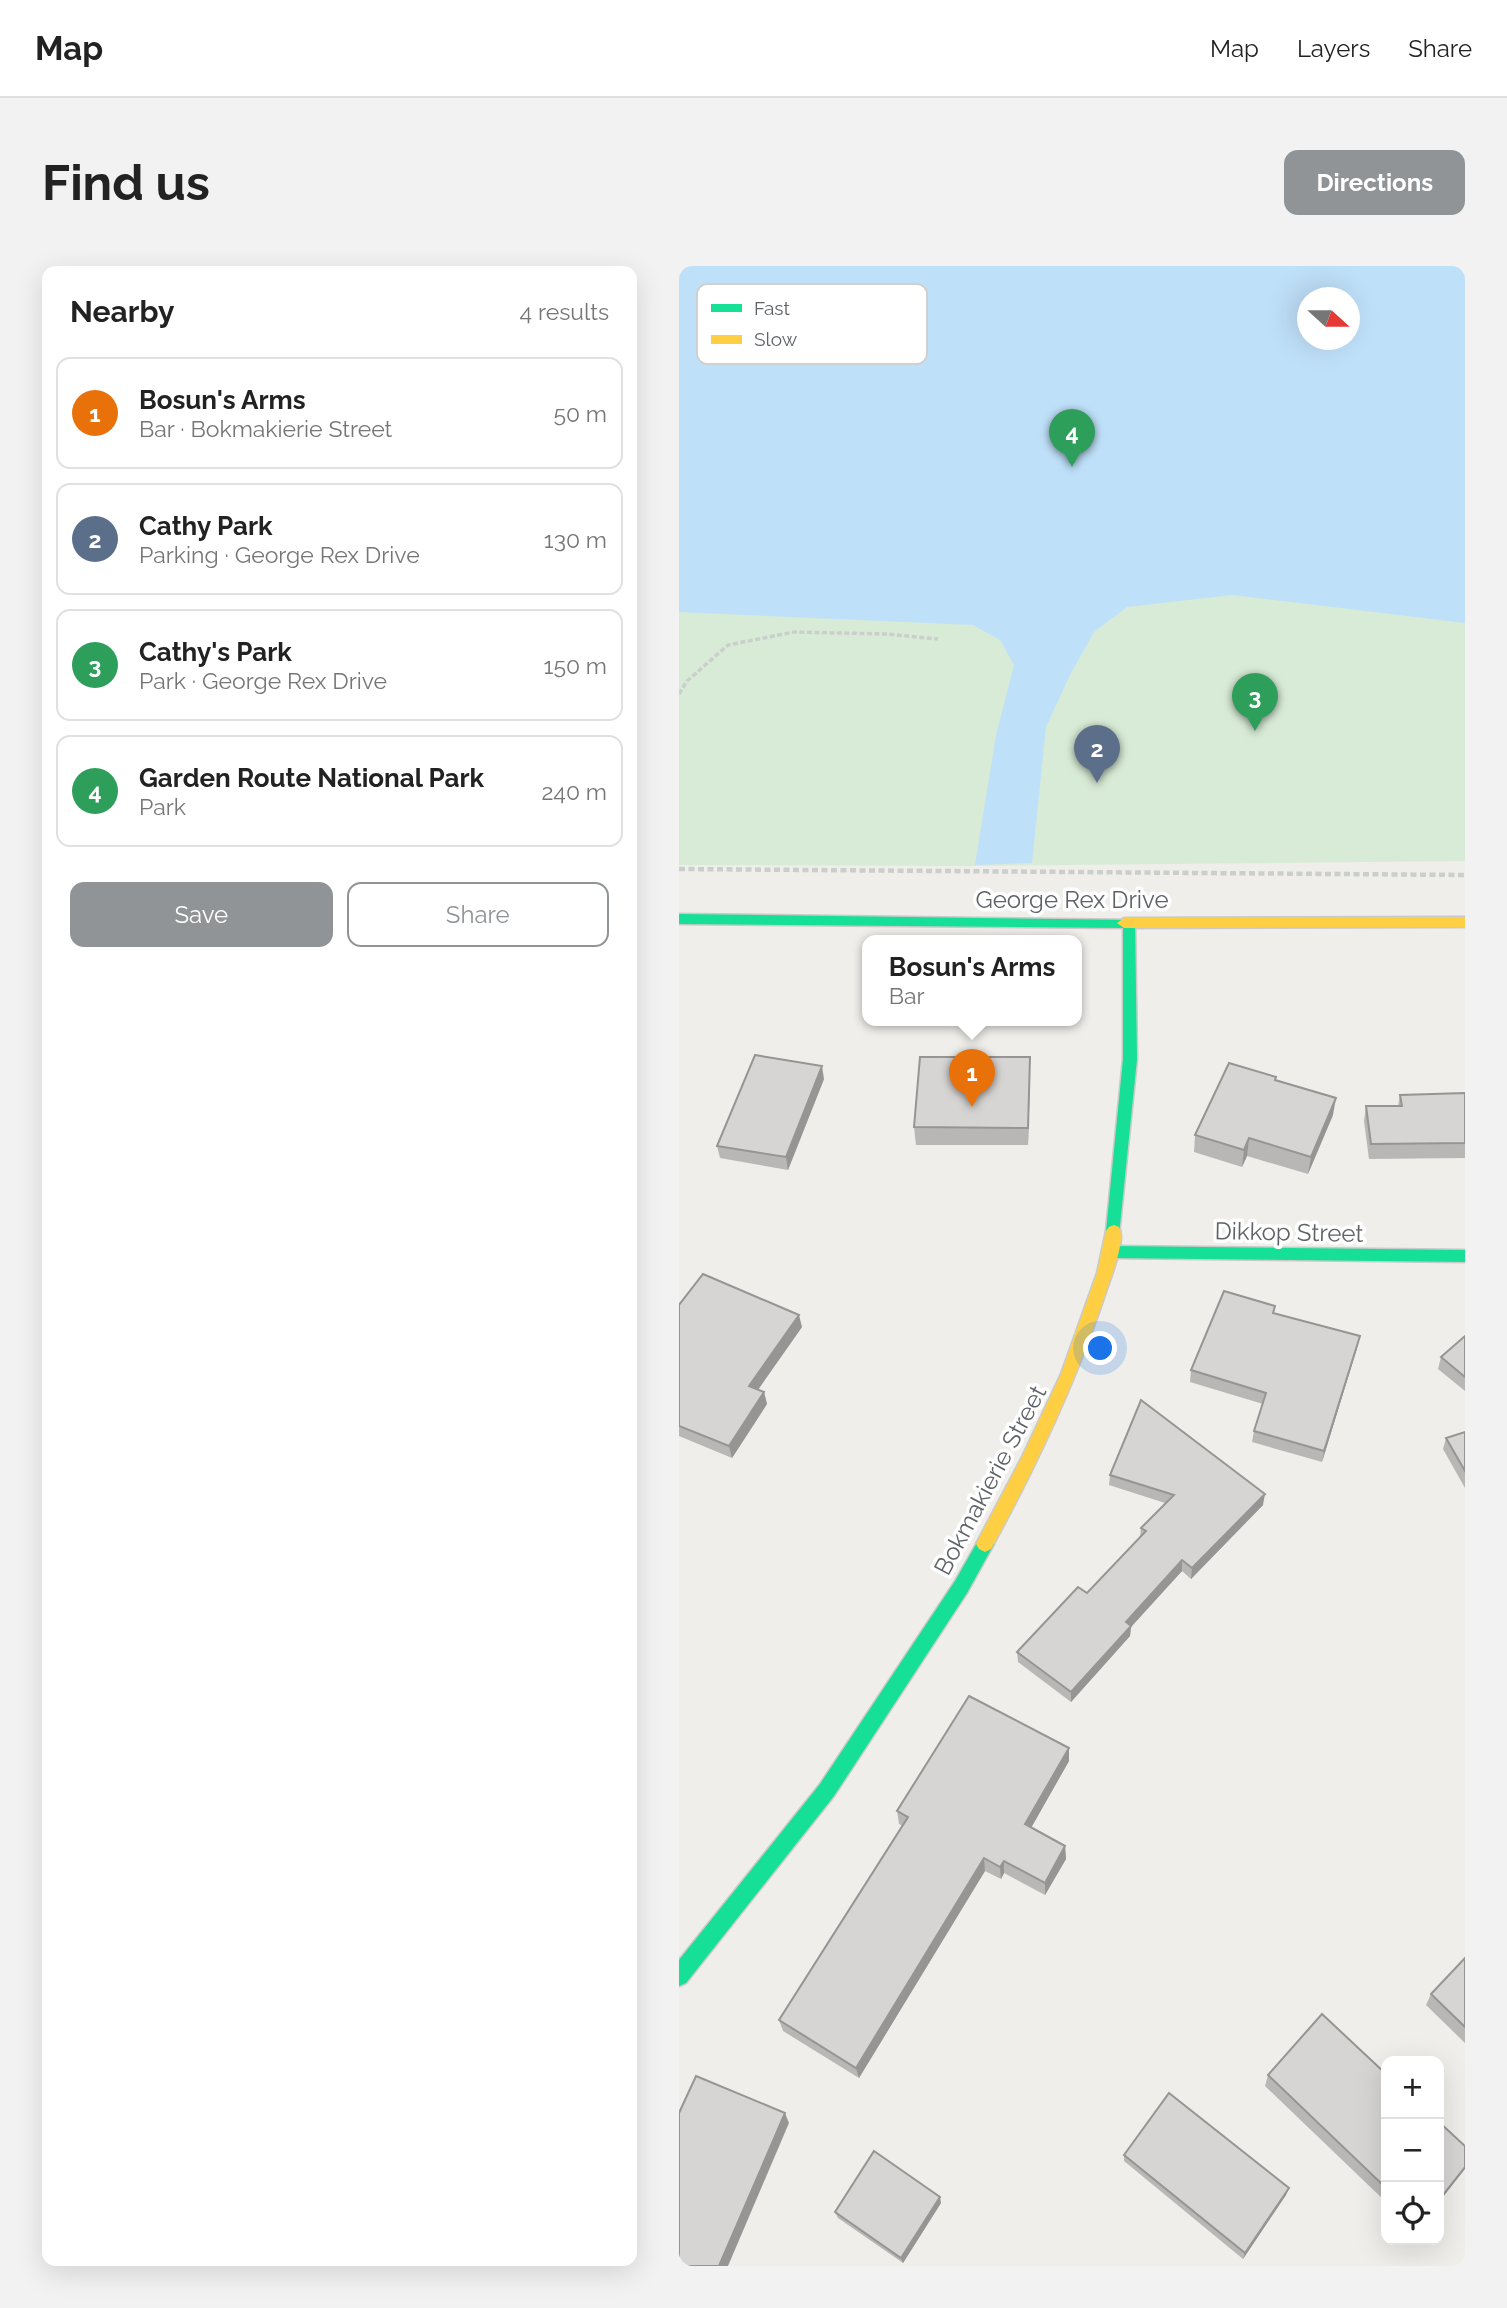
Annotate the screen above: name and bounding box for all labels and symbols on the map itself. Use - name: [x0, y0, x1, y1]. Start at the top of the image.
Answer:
- legend: [697, 284, 927, 364]
- north arrow: [1297, 287, 1360, 350]
- text: Fast: [754, 297, 790, 319]
- text: Slow: [754, 328, 798, 350]
- pin: 4: [1049, 409, 1095, 467]
- pin: 3: [1232, 673, 1278, 731]
- pin: 2: [1074, 725, 1120, 783]
- street label: George Rex Drive: [975, 885, 1169, 914]
- pin: 1: [949, 1049, 995, 1107]
- street label: Dikkop Street: [1214, 1216, 1364, 1248]
- your location: [1083, 1331, 1117, 1365]
- street label: Bokmakierie Street: [928, 1380, 1052, 1580]

